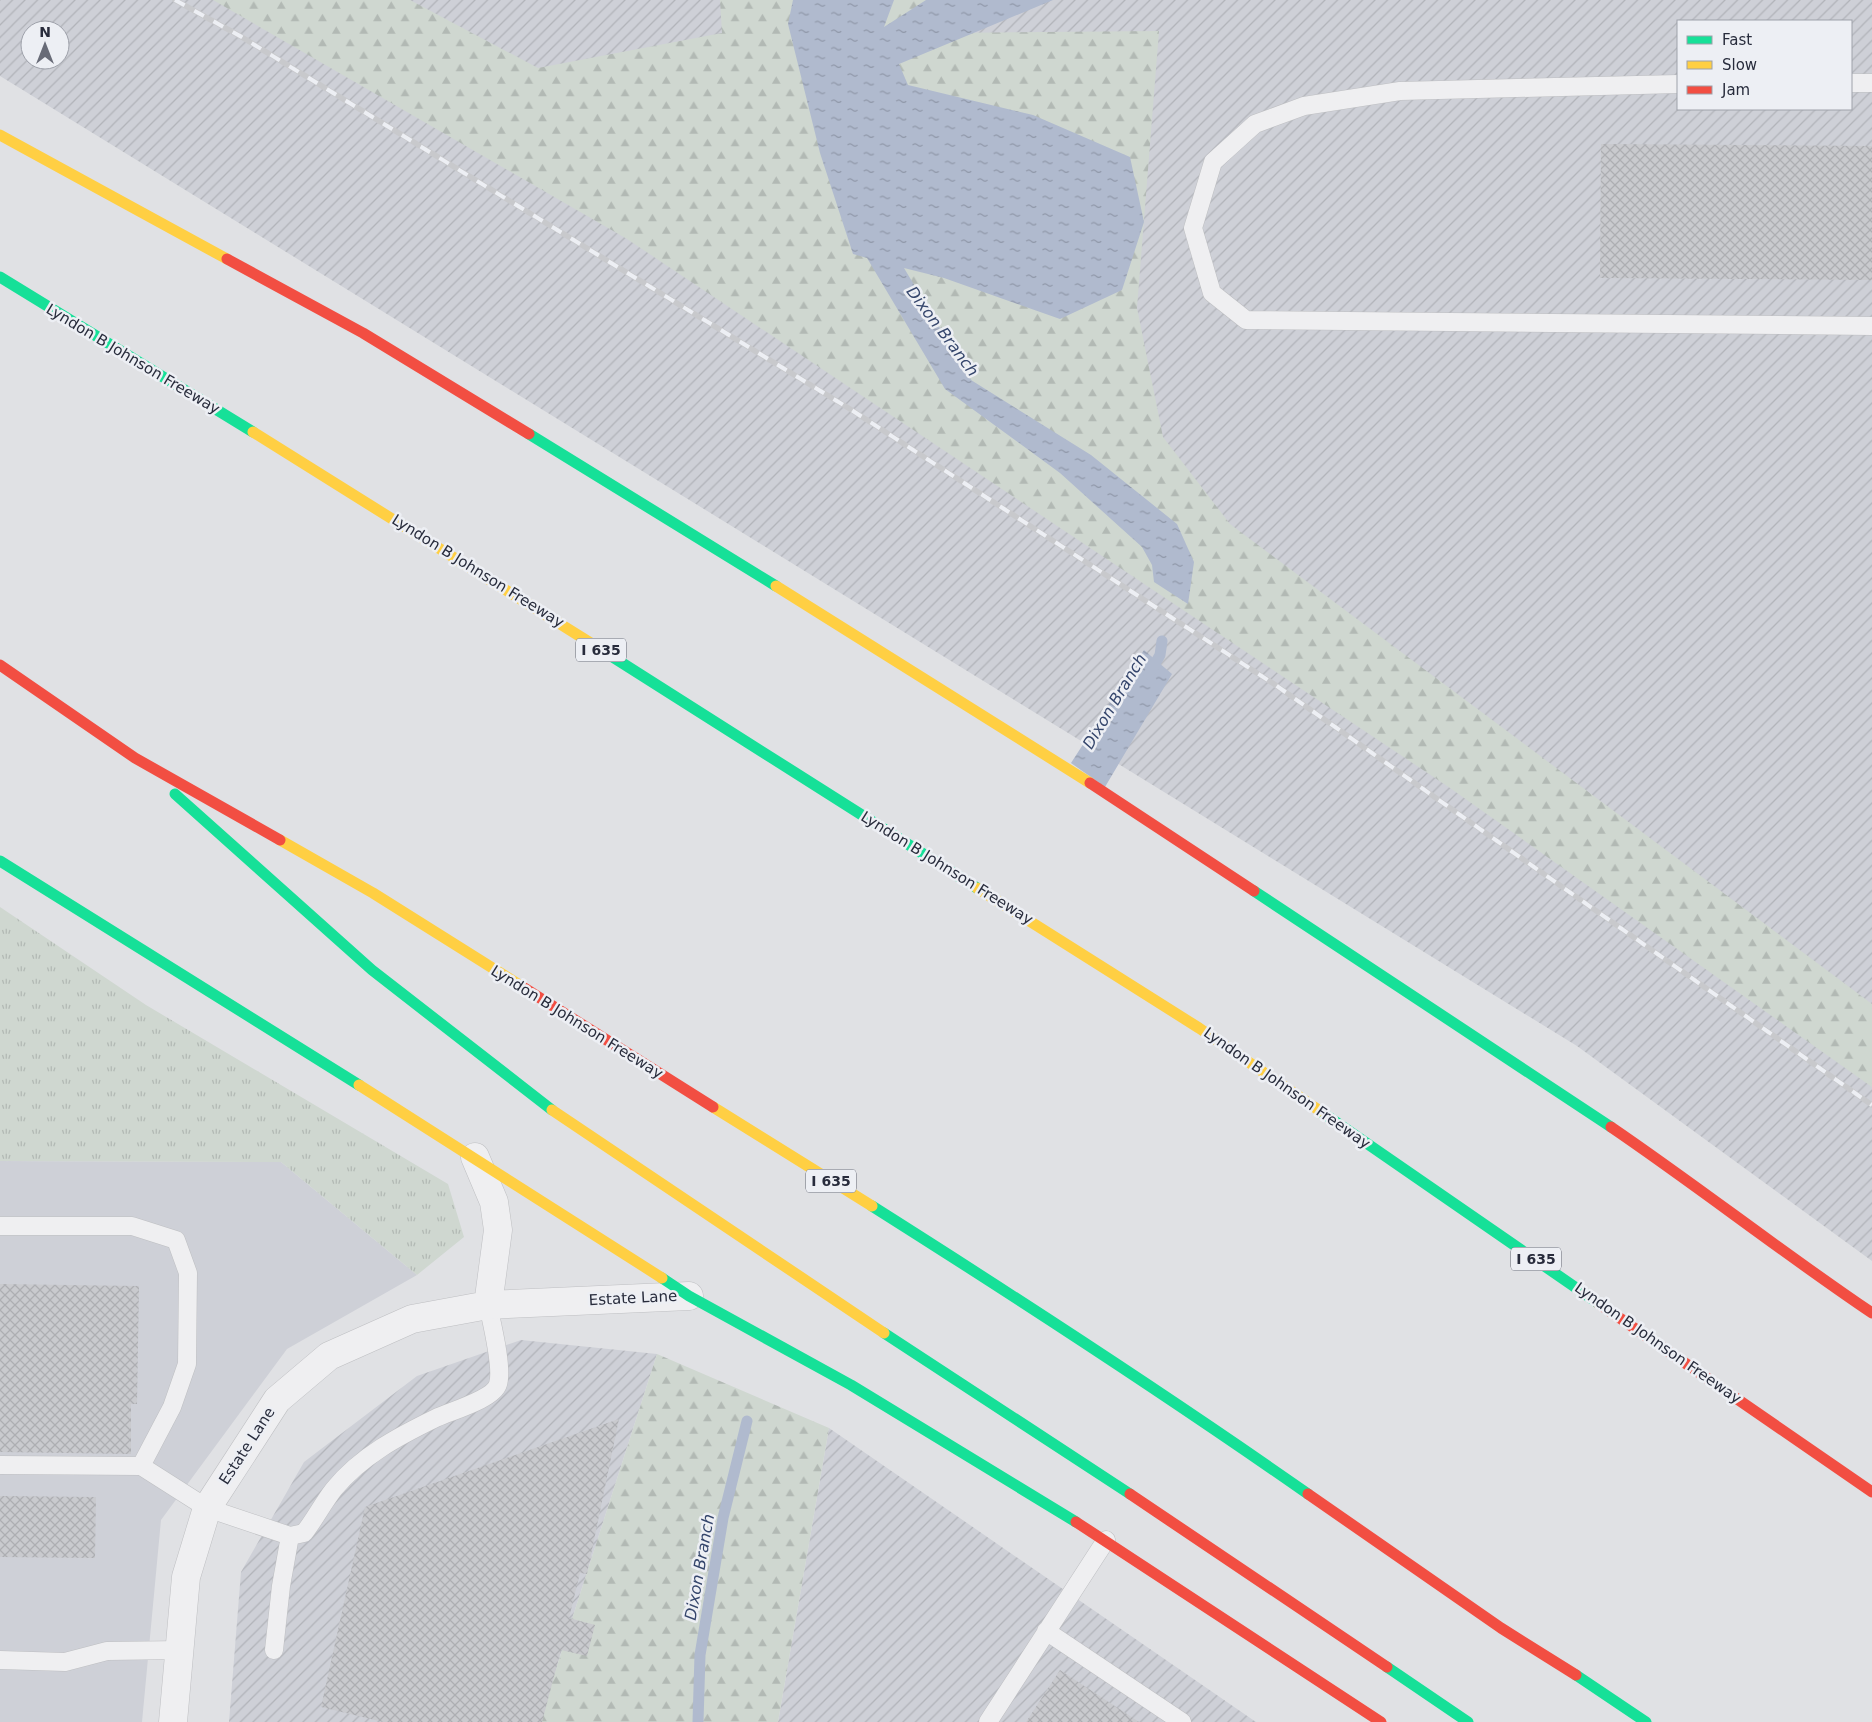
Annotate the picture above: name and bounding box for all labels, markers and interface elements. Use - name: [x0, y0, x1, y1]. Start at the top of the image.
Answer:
- north arrow: [20, 20, 70, 70]
- legend: [1677, 20, 1852, 110]
- text: N: [39, 24, 51, 40]
- text: Fast: [1722, 31, 1752, 49]
- text: Slow: [1722, 56, 1757, 74]
- text: Jam: [1721, 81, 1750, 99]
- water label: Dixon Branch: [903, 283, 983, 380]
- street label: Lyndon B Johnson Freeway: [43, 300, 223, 418]
- street label: Lyndon B Johnson Freeway: [389, 511, 567, 632]
- road number: I 635: [576, 638, 626, 662]
- water label: Dixon Branch: [1079, 650, 1150, 752]
- street label: Lyndon B Johnson Freeway: [858, 808, 1036, 929]
- street label: Lyndon B Johnson Freeway: [488, 962, 666, 1083]
- street label: Lyndon B Johnson Freeway: [1200, 1023, 1374, 1153]
- road number: I 635: [806, 1170, 856, 1192]
- road number: I 635: [1511, 1248, 1561, 1270]
- street label: Lyndon B Johnson Freeway: [1571, 1278, 1745, 1408]
- street label: Estate Lane: [588, 1287, 678, 1309]
- street label: Estate Lane: [215, 1404, 279, 1488]
- water label: Dixon Branch: [681, 1512, 718, 1622]

